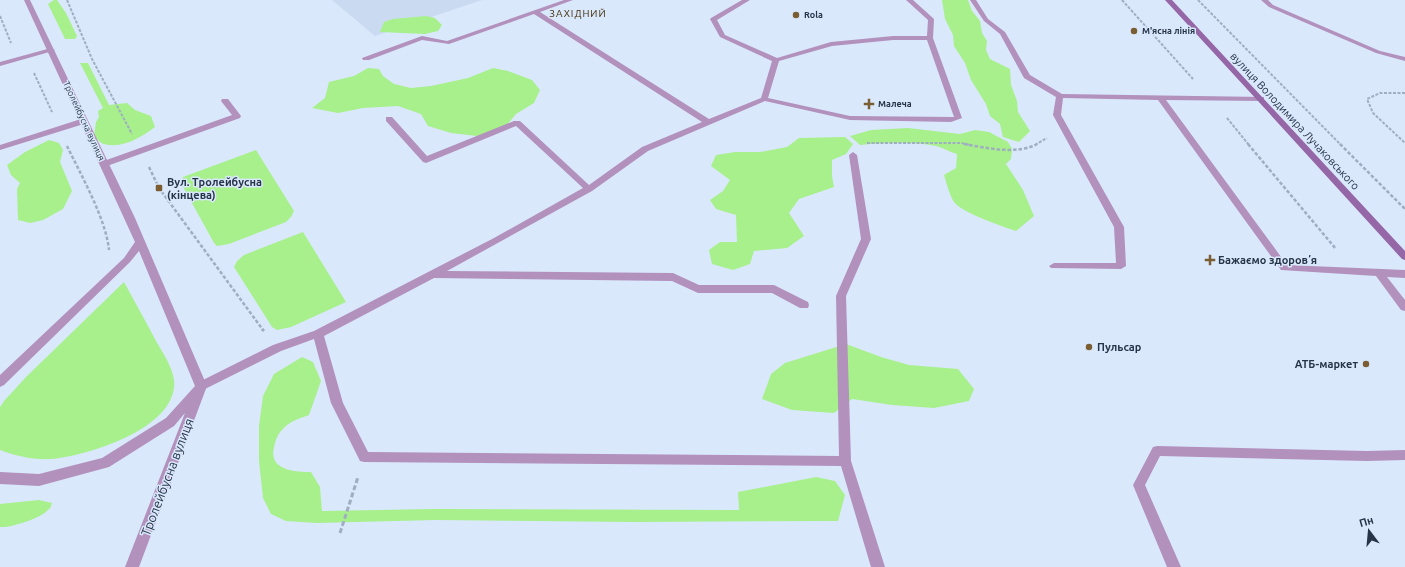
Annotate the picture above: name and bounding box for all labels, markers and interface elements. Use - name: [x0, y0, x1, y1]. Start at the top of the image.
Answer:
- district label: ЗАХІДНИЙ: [549, 8, 607, 19]
- marker: Rola: [791, 10, 801, 20]
- place label: Rola: [804, 10, 823, 20]
- marker: М'ясна лінія: [1129, 26, 1139, 36]
- place label: М'ясна лінія: [1142, 26, 1195, 36]
- street label: вулиця Володимира Лучаковського: [1228, 50, 1362, 192]
- street label: Тролейбусна вулиця: [61, 80, 107, 162]
- marker: Малеча: [863, 98, 875, 110]
- place label: Малеча: [878, 99, 912, 109]
- place label: Вул. Тролейбусна (кінцева): [167, 176, 262, 202]
- marker: Вул. Тролейбусна (кінцева): [154, 183, 164, 193]
- place label: Бажаємо здоровʼя: [1218, 254, 1317, 266]
- marker: Бажаємо здоровʼя: [1205, 255, 1215, 265]
- place label: Пульсар: [1097, 341, 1142, 353]
- marker: Пульсар: [1084, 342, 1094, 352]
- place label: АТБ-маркет: [1295, 358, 1358, 370]
- marker: АТБ-маркет: [1361, 359, 1371, 369]
- street label: Тролейбусна вулиця: [138, 416, 196, 538]
- north arrow: [1349, 511, 1389, 551]
- text: Пн: [1358, 514, 1375, 529]

